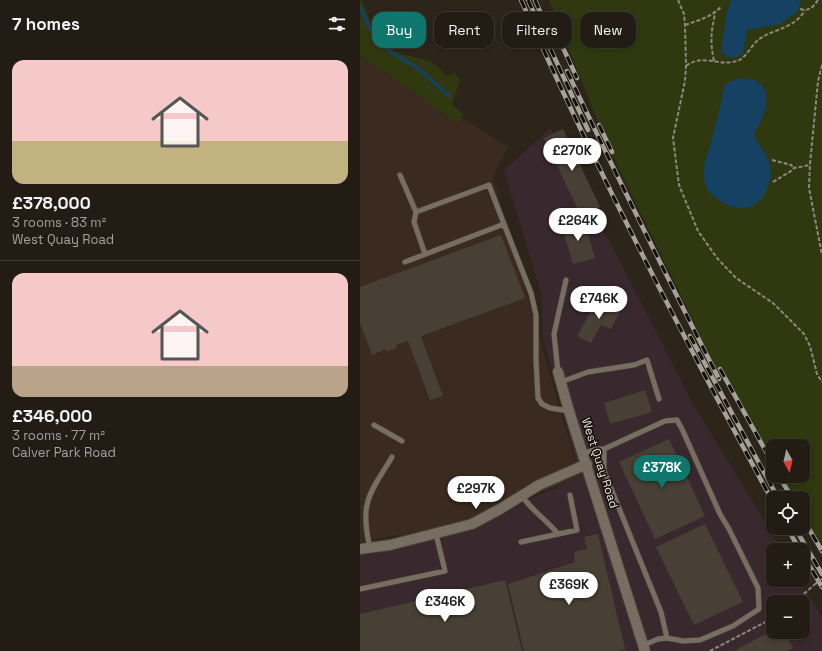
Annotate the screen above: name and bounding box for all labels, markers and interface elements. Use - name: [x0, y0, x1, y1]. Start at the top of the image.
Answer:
- chip: Buy: [372, 12, 426, 48]
- chip: Rent: [434, 12, 494, 48]
- chip: Filters: [502, 12, 572, 48]
- chip: New: [580, 12, 636, 48]
- text: 7 homes: [12, 13, 80, 35]
- icon: filters: [326, 13, 348, 35]
- icon: home: [144, 86, 216, 158]
- pin: £270K: [544, 138, 600, 172]
- text: £270K: [552, 142, 592, 159]
- text: £378,000: [12, 192, 91, 214]
- pin: £264K: [550, 208, 606, 242]
- text: £264K: [558, 212, 598, 229]
- text: 3 rooms · 83 m²: [12, 214, 106, 231]
- text: West Quay Road: [12, 231, 114, 248]
- pin: £746K: [571, 286, 627, 320]
- text: £746K: [579, 290, 619, 307]
- icon: home: [144, 299, 216, 371]
- text: £346,000: [12, 405, 92, 427]
- street label: West Quay Road: [578, 416, 622, 510]
- text: 3 rooms · 77 m²: [12, 427, 105, 444]
- north arrow: [766, 439, 810, 483]
- map controls: [766, 439, 810, 639]
- text: Calver Park Road: [12, 444, 116, 461]
- pin: £378K: [634, 455, 690, 489]
- text: £378K: [642, 459, 682, 476]
- pin: £297K: [448, 476, 504, 510]
- text: £297K: [456, 480, 496, 497]
- button: locate: [766, 491, 810, 535]
- button: +: [766, 543, 810, 587]
- pin: £369K: [541, 572, 597, 606]
- text: £369K: [549, 576, 589, 593]
- pin: £346K: [417, 589, 473, 623]
- text: £346K: [425, 593, 465, 610]
- button: −: [766, 595, 810, 639]

